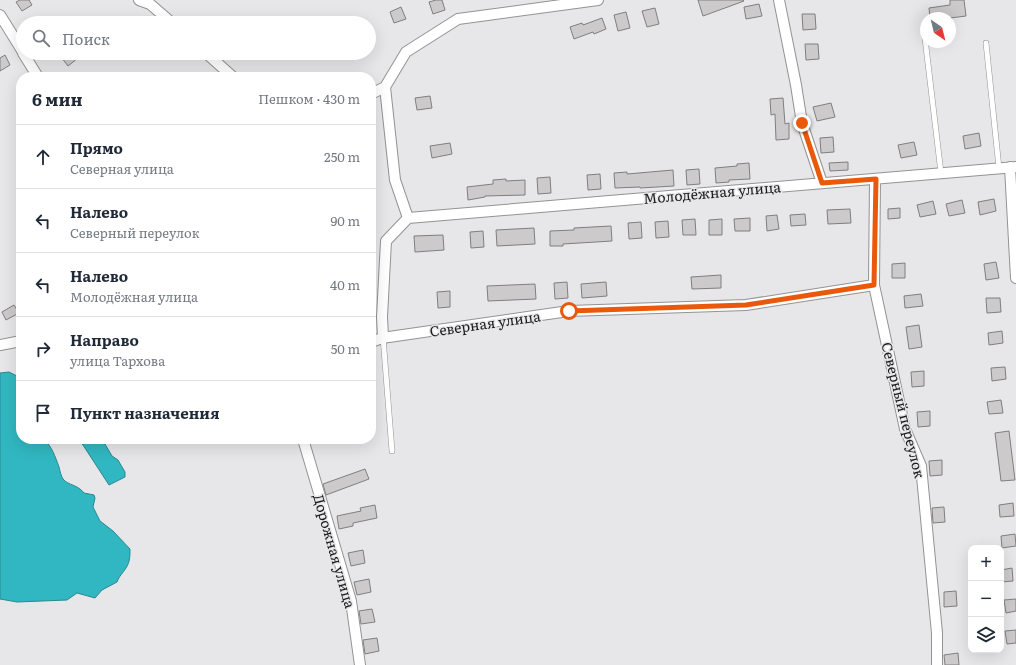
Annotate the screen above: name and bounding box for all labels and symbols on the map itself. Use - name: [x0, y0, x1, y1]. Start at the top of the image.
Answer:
- north arrow: [920, 12, 956, 48]
- route end: [793, 114, 811, 132]
- street label: Молодёжная улица: [642, 176, 782, 208]
- route start: [560, 302, 578, 320]
- street label: Северная улица: [428, 305, 542, 341]
- street label: Северный переулок: [877, 340, 931, 481]
- street label: Дорожная улица: [309, 492, 361, 611]

